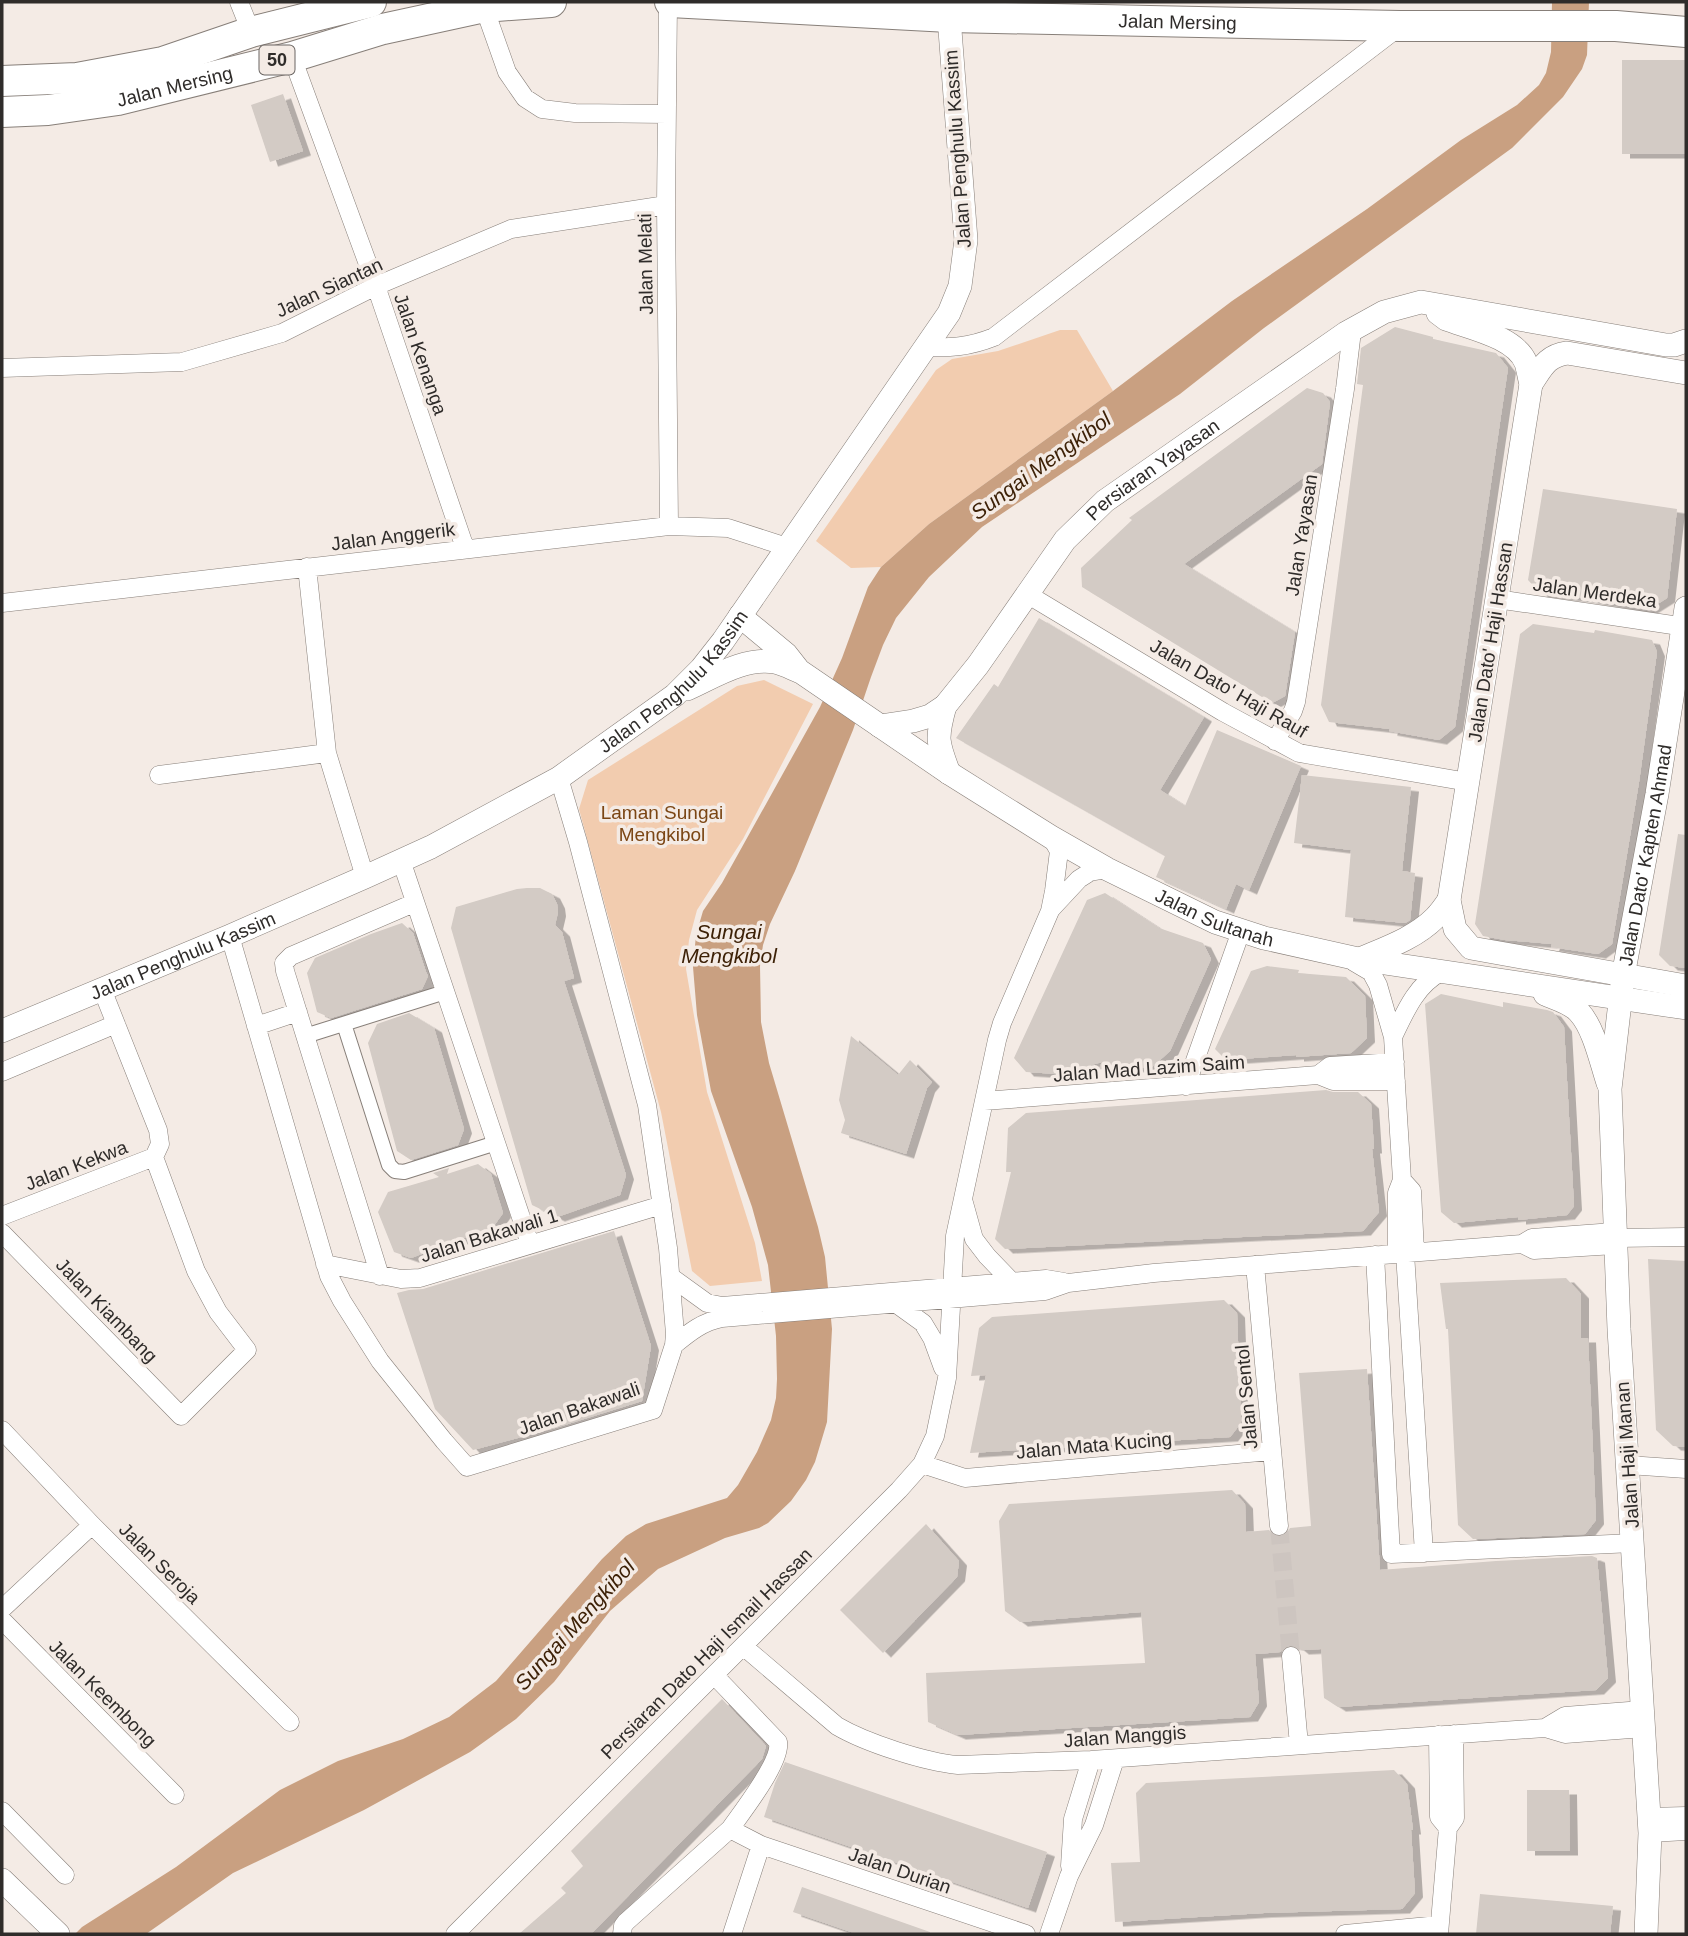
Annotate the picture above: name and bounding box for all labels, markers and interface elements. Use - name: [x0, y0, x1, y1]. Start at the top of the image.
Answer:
- street label: Jalan Mersing: [1118, 10, 1237, 34]
- road number: 50: [260, 46, 294, 74]
- street label: Jalan Penghulu Kassim: [940, 49, 975, 249]
- street label: Jalan Mersing: [115, 62, 235, 111]
- street label: Jalan Melati: [634, 213, 657, 315]
- street label: Jalan Siantan: [273, 254, 386, 321]
- street label: Jalan Kenanga: [390, 291, 451, 418]
- water label: Sungai Mengkibol: [966, 406, 1116, 524]
- street label: Persiaran Yayasan: [1082, 415, 1223, 524]
- street label: Jalan Yayasan: [1282, 473, 1321, 597]
- street label: Jalan Anggerik: [330, 518, 457, 555]
- street label: Jalan Dato' Haji Hassan: [1464, 541, 1517, 744]
- street label: Jalan Merdeka: [1532, 573, 1659, 612]
- street label: Jalan Penghulu Kassim: [595, 606, 752, 757]
- street label: Jalan Dato' Haji Rauf: [1146, 635, 1312, 742]
- street label: Jalan Dato' Kapten Ahmad: [1615, 743, 1676, 967]
- park label: Laman Sungai Mengkibol: [601, 802, 723, 845]
- street label: Jalan Sultanah: [1152, 885, 1276, 951]
- street label: Jalan Penghulu Kassim: [87, 907, 279, 1004]
- water label: Sungai Mengkibol: [681, 920, 778, 967]
- street label: Jalan Mad Lazim Saim: [1052, 1051, 1246, 1086]
- street label: Jalan Kekwa: [22, 1136, 131, 1195]
- street label: Jalan Bakawali 1: [418, 1205, 560, 1266]
- street label: Jalan Kiambang: [52, 1254, 162, 1367]
- street label: Jalan Sentol: [1231, 1344, 1262, 1450]
- street label: Jalan Bakawali: [516, 1378, 643, 1439]
- street label: Jalan Haji Manan: [1612, 1381, 1643, 1529]
- street label: Jalan Mata Kucing: [1015, 1428, 1173, 1463]
- street label: Jalan Seroja: [115, 1519, 205, 1608]
- street label: Persiaran Dato Haji Ismail Hassan: [597, 1544, 816, 1763]
- water label: Sungai Mengkibol: [510, 1554, 640, 1694]
- street label: Jalan Keembong: [45, 1636, 160, 1751]
- street label: Jalan Manggis: [1063, 1722, 1187, 1751]
- street label: Jalan Durian: [846, 1843, 954, 1898]

